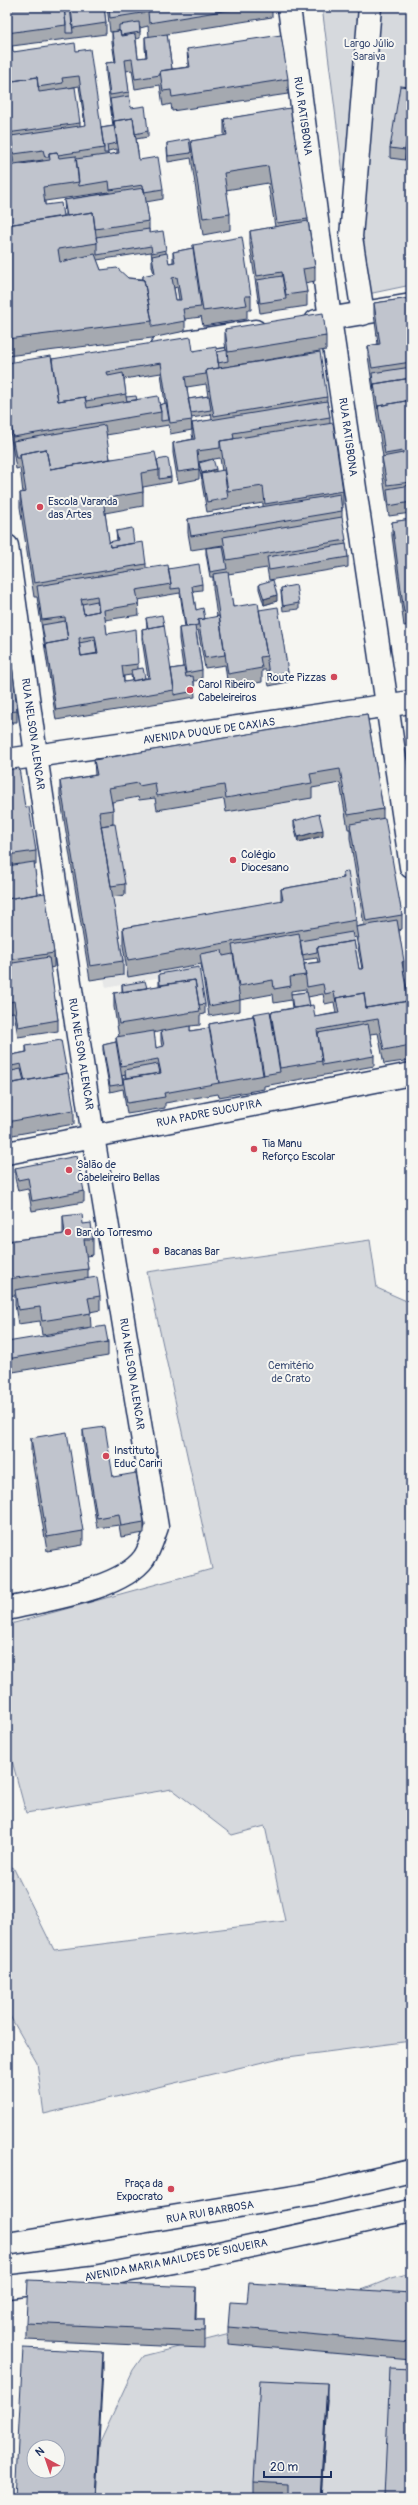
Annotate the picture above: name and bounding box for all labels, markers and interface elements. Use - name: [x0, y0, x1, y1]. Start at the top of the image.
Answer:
- park label: Largo Júlio Saraiva: [344, 37, 394, 63]
- street label: RUA RATISBONA: [291, 76, 315, 156]
- street label: RUA RATISBONA: [336, 397, 360, 477]
- place label: Escola Varanda das Artes: [48, 495, 117, 521]
- marker: Escola Varanda das Artes: [35, 502, 45, 512]
- place label: Route Pizzas: [266, 671, 326, 684]
- marker: Route Pizzas: [329, 672, 339, 682]
- street label: RUA NELSON ALENCAR: [19, 677, 47, 791]
- place label: Carol Ribeiro Cabeleireiros: [198, 678, 256, 704]
- marker: Carol Ribeiro Cabeleireiros: [185, 685, 195, 695]
- street label: AVENIDA DUQUE DE CAXIAS: [142, 715, 276, 747]
- place label: Colégio Diocesano: [241, 848, 289, 874]
- marker: Colégio Diocesano: [228, 855, 238, 865]
- street label: RUA NELSON ALENCAR: [66, 997, 96, 1111]
- street label: RUA PADRE SUCUPIRA: [155, 1096, 263, 1130]
- place label: Tia Manu Reforço Escolar: [262, 1137, 335, 1163]
- marker: Tia Manu Reforço Escolar: [249, 1144, 259, 1154]
- place label: Salão de Cabeleireiro Bellas: [77, 1158, 160, 1184]
- marker: Salão de Cabeleireiro Bellas: [64, 1165, 74, 1175]
- place label: Bar do Torresmo: [76, 1226, 152, 1239]
- marker: Bar do Torresmo: [63, 1227, 73, 1237]
- place label: Bacanas Bar: [164, 1245, 220, 1258]
- marker: Bacanas Bar: [151, 1246, 161, 1256]
- street label: RUA NELSON ALENCAR: [117, 1317, 147, 1431]
- park label: Cemitério de Crato: [268, 1359, 314, 1385]
- place label: Instituto Educ Cariri: [114, 1444, 162, 1470]
- marker: Instituto Educ Cariri: [101, 1451, 111, 1461]
- place label: Praça da Expocrato: [117, 2177, 163, 2203]
- marker: Praça da Expocrato: [166, 2184, 176, 2194]
- street label: RUA RUI BARBOSA: [165, 2198, 255, 2226]
- street label: AVENIDA MARIA MAILDES DE SIQUEIRA: [84, 2236, 268, 2284]
- north arrow: [26, 2439, 66, 2479]
- text: N: [33, 2444, 47, 2459]
- scale bar: [264, 2453, 331, 2479]
- text: 20 m: [270, 2460, 299, 2475]

